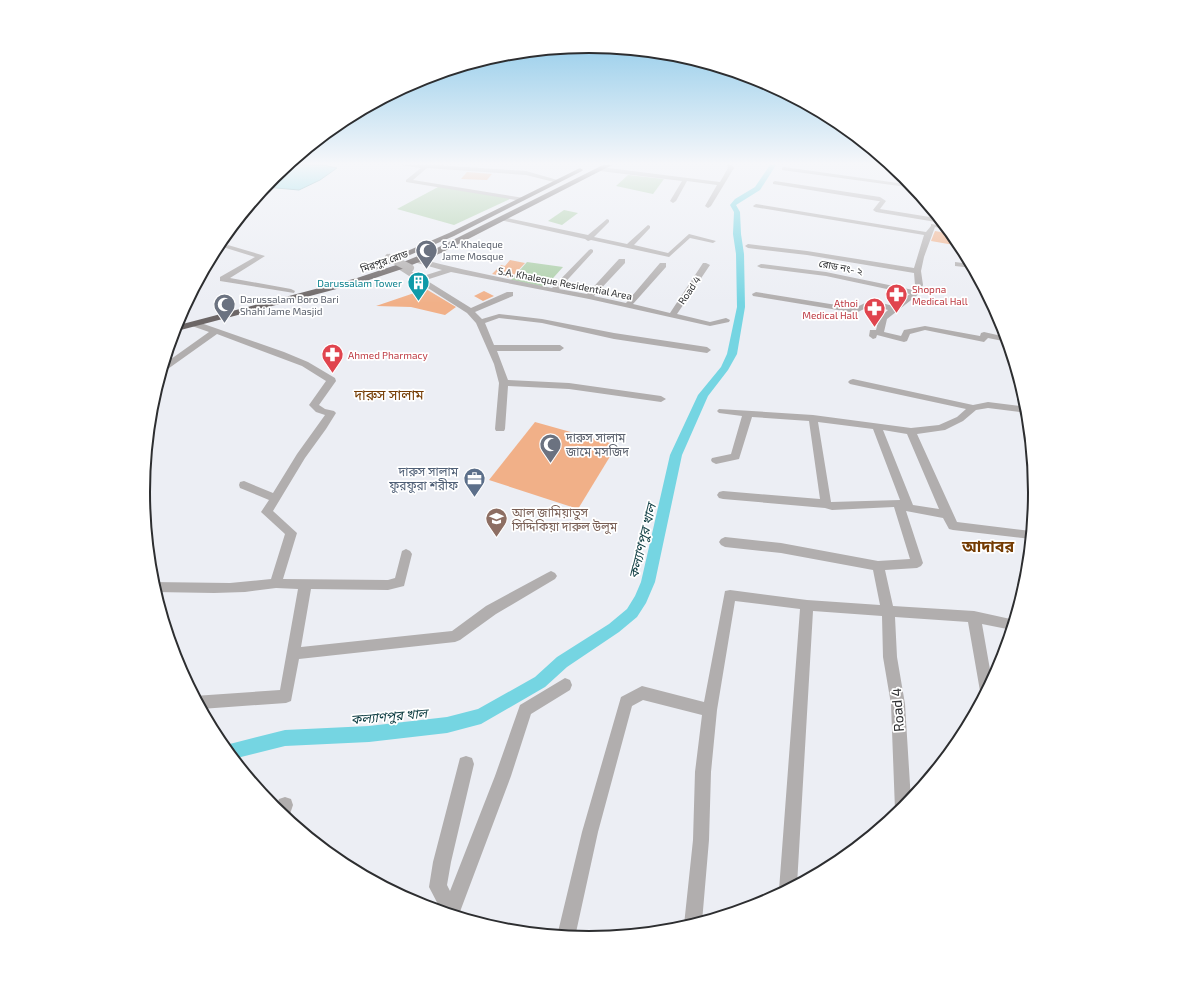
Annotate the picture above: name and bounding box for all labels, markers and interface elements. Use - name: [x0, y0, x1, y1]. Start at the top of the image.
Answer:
- mosque icon: S.A. Khaleque Jame Mosque: [413, 237, 439, 270]
- place label: S.A. Khaleque Jame Mosque: [442, 238, 504, 262]
- street label: মিরপুর রোড: [358, 247, 410, 276]
- street label: রোড নং- ২: [818, 257, 864, 277]
- street label: S.A. Khaleque Residential Area: [497, 264, 633, 302]
- building icon: Darussalam Tower: [405, 270, 431, 303]
- street label: Road 4: [675, 274, 703, 306]
- place label: Darussalam Tower: [317, 277, 402, 289]
- pharmacy icon: Shopna Medical Hall: [884, 282, 910, 315]
- place label: Shopna Medical Hall: [912, 283, 968, 307]
- mosque icon: Darussalam Boro Bari Shahi Jame Masjid: [211, 292, 237, 325]
- place label: Darussalam Boro Bari Shahi Jame Masjid: [240, 293, 339, 317]
- pharmacy icon: Athoi Medical Hall: [861, 296, 887, 329]
- place label: Athoi Medical Hall: [802, 297, 858, 321]
- pharmacy icon: Ahmed Pharmacy: [319, 342, 345, 375]
- place label: Ahmed Pharmacy: [348, 349, 428, 361]
- district label: দারুস সালাম: [353, 386, 424, 403]
- place label: দারুস সালাম জামে মসজিদ: [565, 430, 629, 458]
- mosque icon: দারুস সালাম জামে মসজিদ: [537, 431, 563, 464]
- place label: দারুস সালাম ফুরফুরা শরীফ: [388, 464, 459, 494]
- office icon: দারুস সালাম ফুরফুরা শরীফ: [461, 465, 487, 498]
- water label: কল্যাণপুর খাল: [625, 500, 660, 580]
- place label: আল জামিয়াতুস সিদ্দিকিয়া দারুল উলুম: [511, 505, 618, 535]
- school or university icon: আল জামিয়াতুস সিদ্দিকিয়া দারুল উলুম: [484, 506, 510, 539]
- district label: আদাবর: [961, 536, 1014, 555]
- street label: Road 4: [887, 687, 907, 733]
- water label: কল্যাণপুর খাল: [350, 704, 430, 727]

